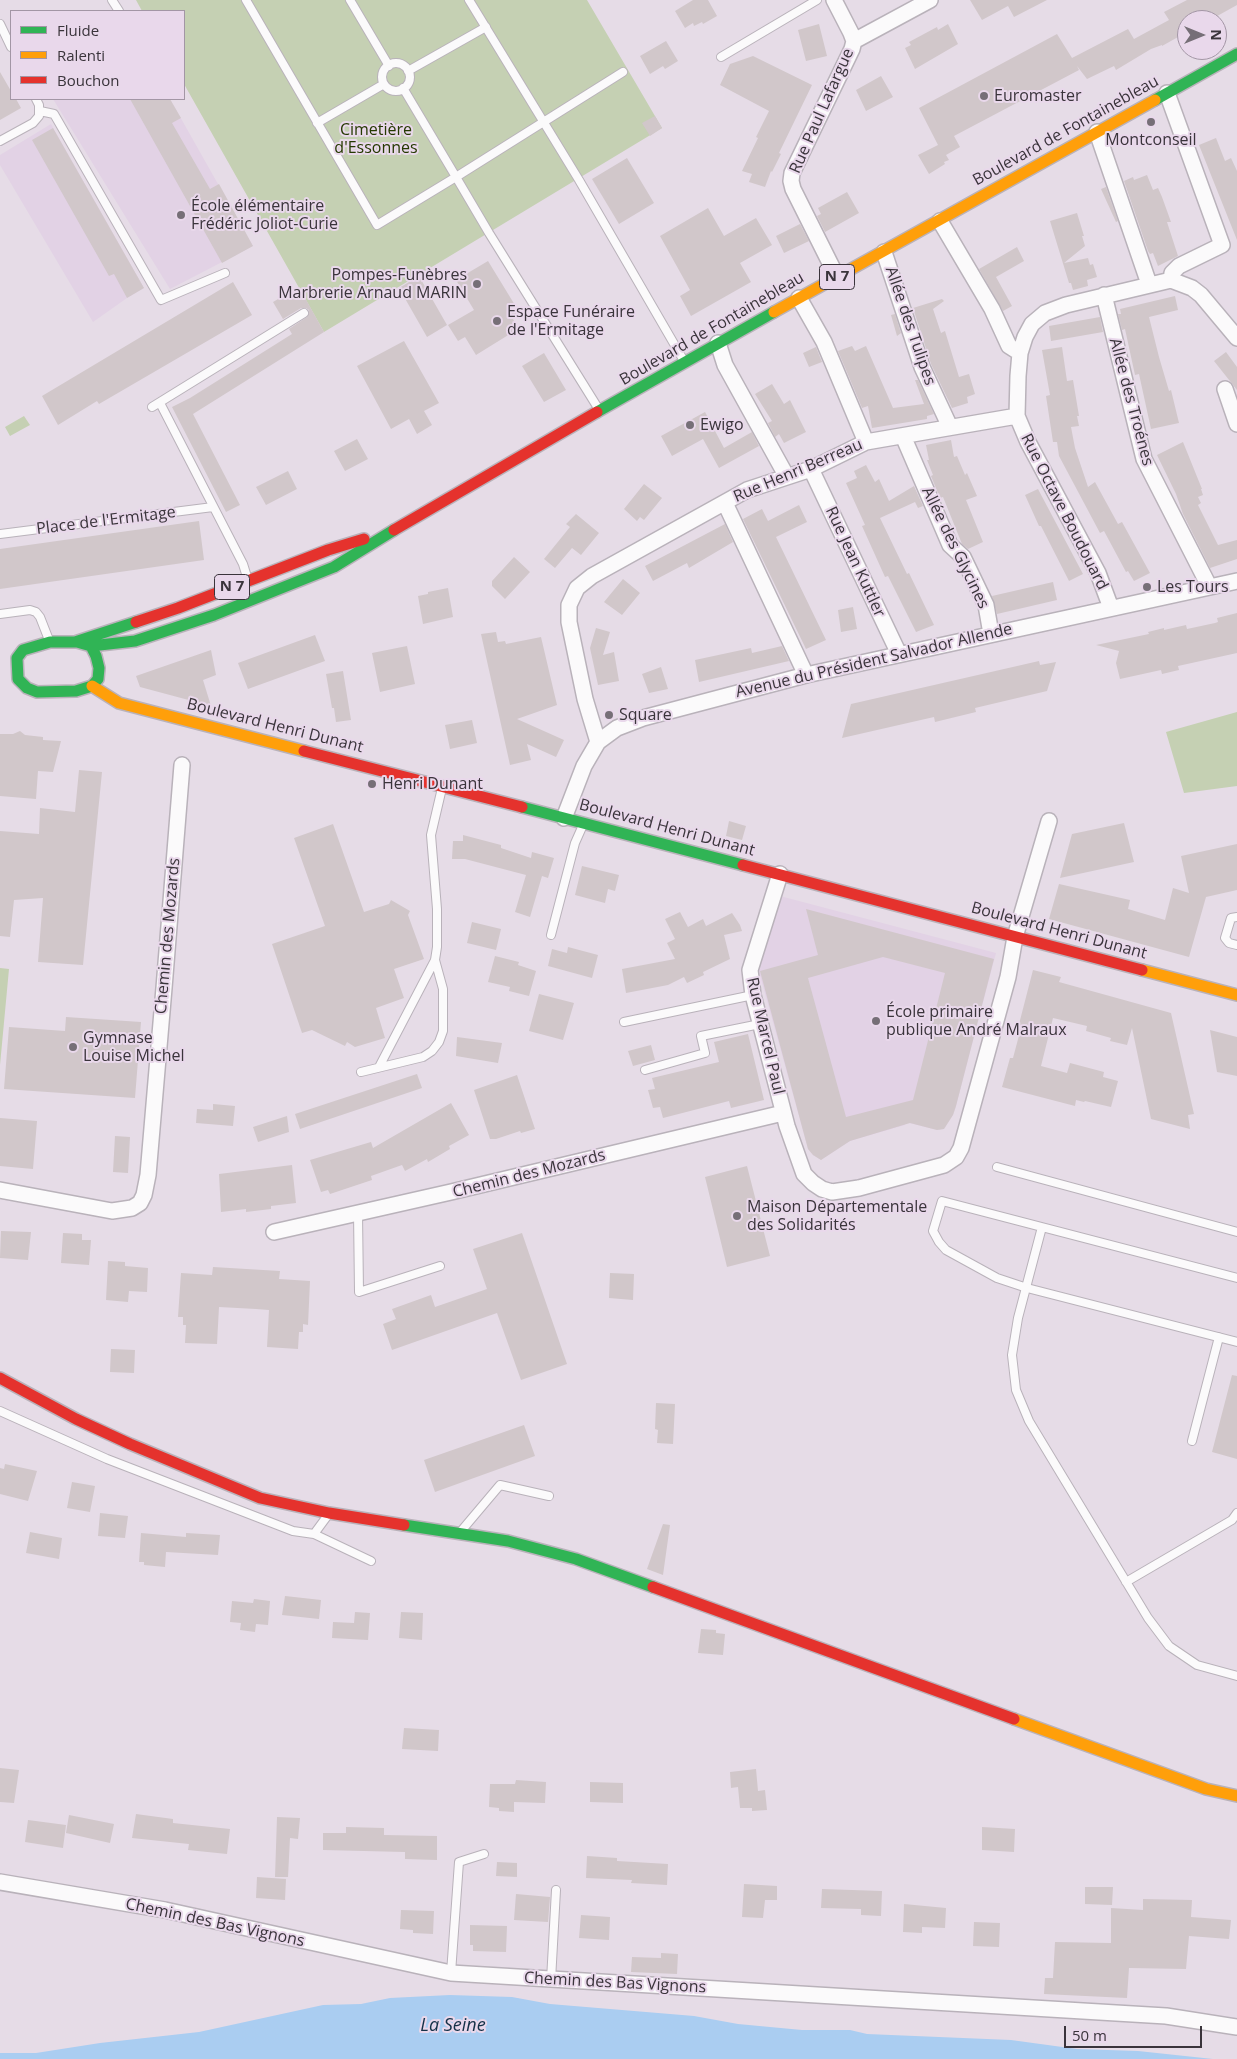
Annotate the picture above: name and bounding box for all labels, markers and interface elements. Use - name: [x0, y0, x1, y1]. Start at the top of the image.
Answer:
- legend: [10, 10, 185, 100]
- north arrow: [1177, 10, 1227, 60]
- text: Fluide: [57, 20, 99, 40]
- text: N: [1207, 29, 1226, 41]
- text: Ralenti: [57, 45, 105, 65]
- street label: Rue Paul Lafargue: [786, 45, 858, 177]
- text: Bouchon: [57, 70, 120, 90]
- street label: Boulevard de Fontainebleau: [970, 72, 1162, 190]
- place label: Euromaster: [994, 86, 1081, 106]
- marker: Euromaster: [978, 90, 990, 102]
- marker: Montconseil: [1145, 116, 1157, 128]
- park label: Cimetière d'Essonnes: [334, 120, 418, 158]
- place label: Montconseil: [1105, 130, 1197, 150]
- place label: École élémentaire Frédéric Joliot-Curie: [191, 196, 338, 234]
- marker: École élémentaire Frédéric Joliot-Curie: [175, 209, 187, 221]
- road number: N 7: [820, 264, 854, 290]
- street label: Allée des Tulipes: [881, 264, 939, 388]
- place label: Pompes-Funèbres Marbrerie Arnaud MARIN: [278, 265, 467, 303]
- street label: Boulevard de Fontainebleau: [616, 268, 808, 390]
- marker: Pompes-Funèbres Marbrerie Arnaud MARIN: [471, 278, 483, 290]
- place label: Espace Funéraire de l'Ermitage: [507, 302, 635, 340]
- marker: Espace Funéraire de l'Ermitage: [491, 315, 503, 327]
- street label: Allée des Troénes: [1105, 336, 1157, 468]
- place label: Ewigo: [700, 415, 744, 435]
- marker: Ewigo: [684, 419, 696, 431]
- street label: Rue Octave Boudouard: [1016, 431, 1112, 593]
- street label: Rue Henri Berreau: [731, 435, 865, 507]
- street label: Allée des Glycines: [917, 484, 993, 612]
- street label: Place de l'Ermitage: [35, 503, 177, 539]
- street label: Rue Jean Kuttler: [821, 504, 889, 620]
- road number: N 7: [214, 574, 250, 600]
- place label: Les Tours: [1157, 577, 1229, 597]
- marker: Les Tours: [1141, 581, 1153, 593]
- street label: Avenue du Président Salvador Allende: [734, 620, 1014, 702]
- street label: Boulevard Henri Dunant: [185, 695, 365, 757]
- place label: Square: [619, 705, 672, 725]
- marker: Square: [603, 709, 615, 721]
- place label: Henri Dunant: [382, 774, 483, 794]
- marker: Henri Dunant: [366, 778, 378, 790]
- street label: Boulevard Henri Dunant: [577, 795, 757, 861]
- street label: Chemin des Mozards: [152, 857, 184, 1015]
- street label: Boulevard Henri Dunant: [969, 898, 1149, 964]
- street label: Rue Marcel Paul: [742, 975, 788, 1097]
- place label: École primaire publique André Malraux: [886, 1002, 1067, 1040]
- marker: École primaire publique André Malraux: [870, 1015, 882, 1027]
- place label: Gymnase Louise Michel: [83, 1028, 185, 1066]
- marker: Gymnase Louise Michel: [67, 1041, 79, 1053]
- street label: Chemin des Mozards: [451, 1146, 607, 1202]
- place label: Maison Départementale des Solidarités: [747, 1197, 927, 1235]
- marker: Maison Départementale des Solidarités: [731, 1210, 743, 1222]
- street label: Chemin des Bas Vignons: [124, 1895, 306, 1951]
- street label: Chemin des Bas Vignons: [523, 1969, 707, 1997]
- water label: La Seine: [420, 2015, 486, 2037]
- scale bar: [1067, 2016, 1204, 2048]
- text: 50 m: [1072, 2025, 1107, 2045]

